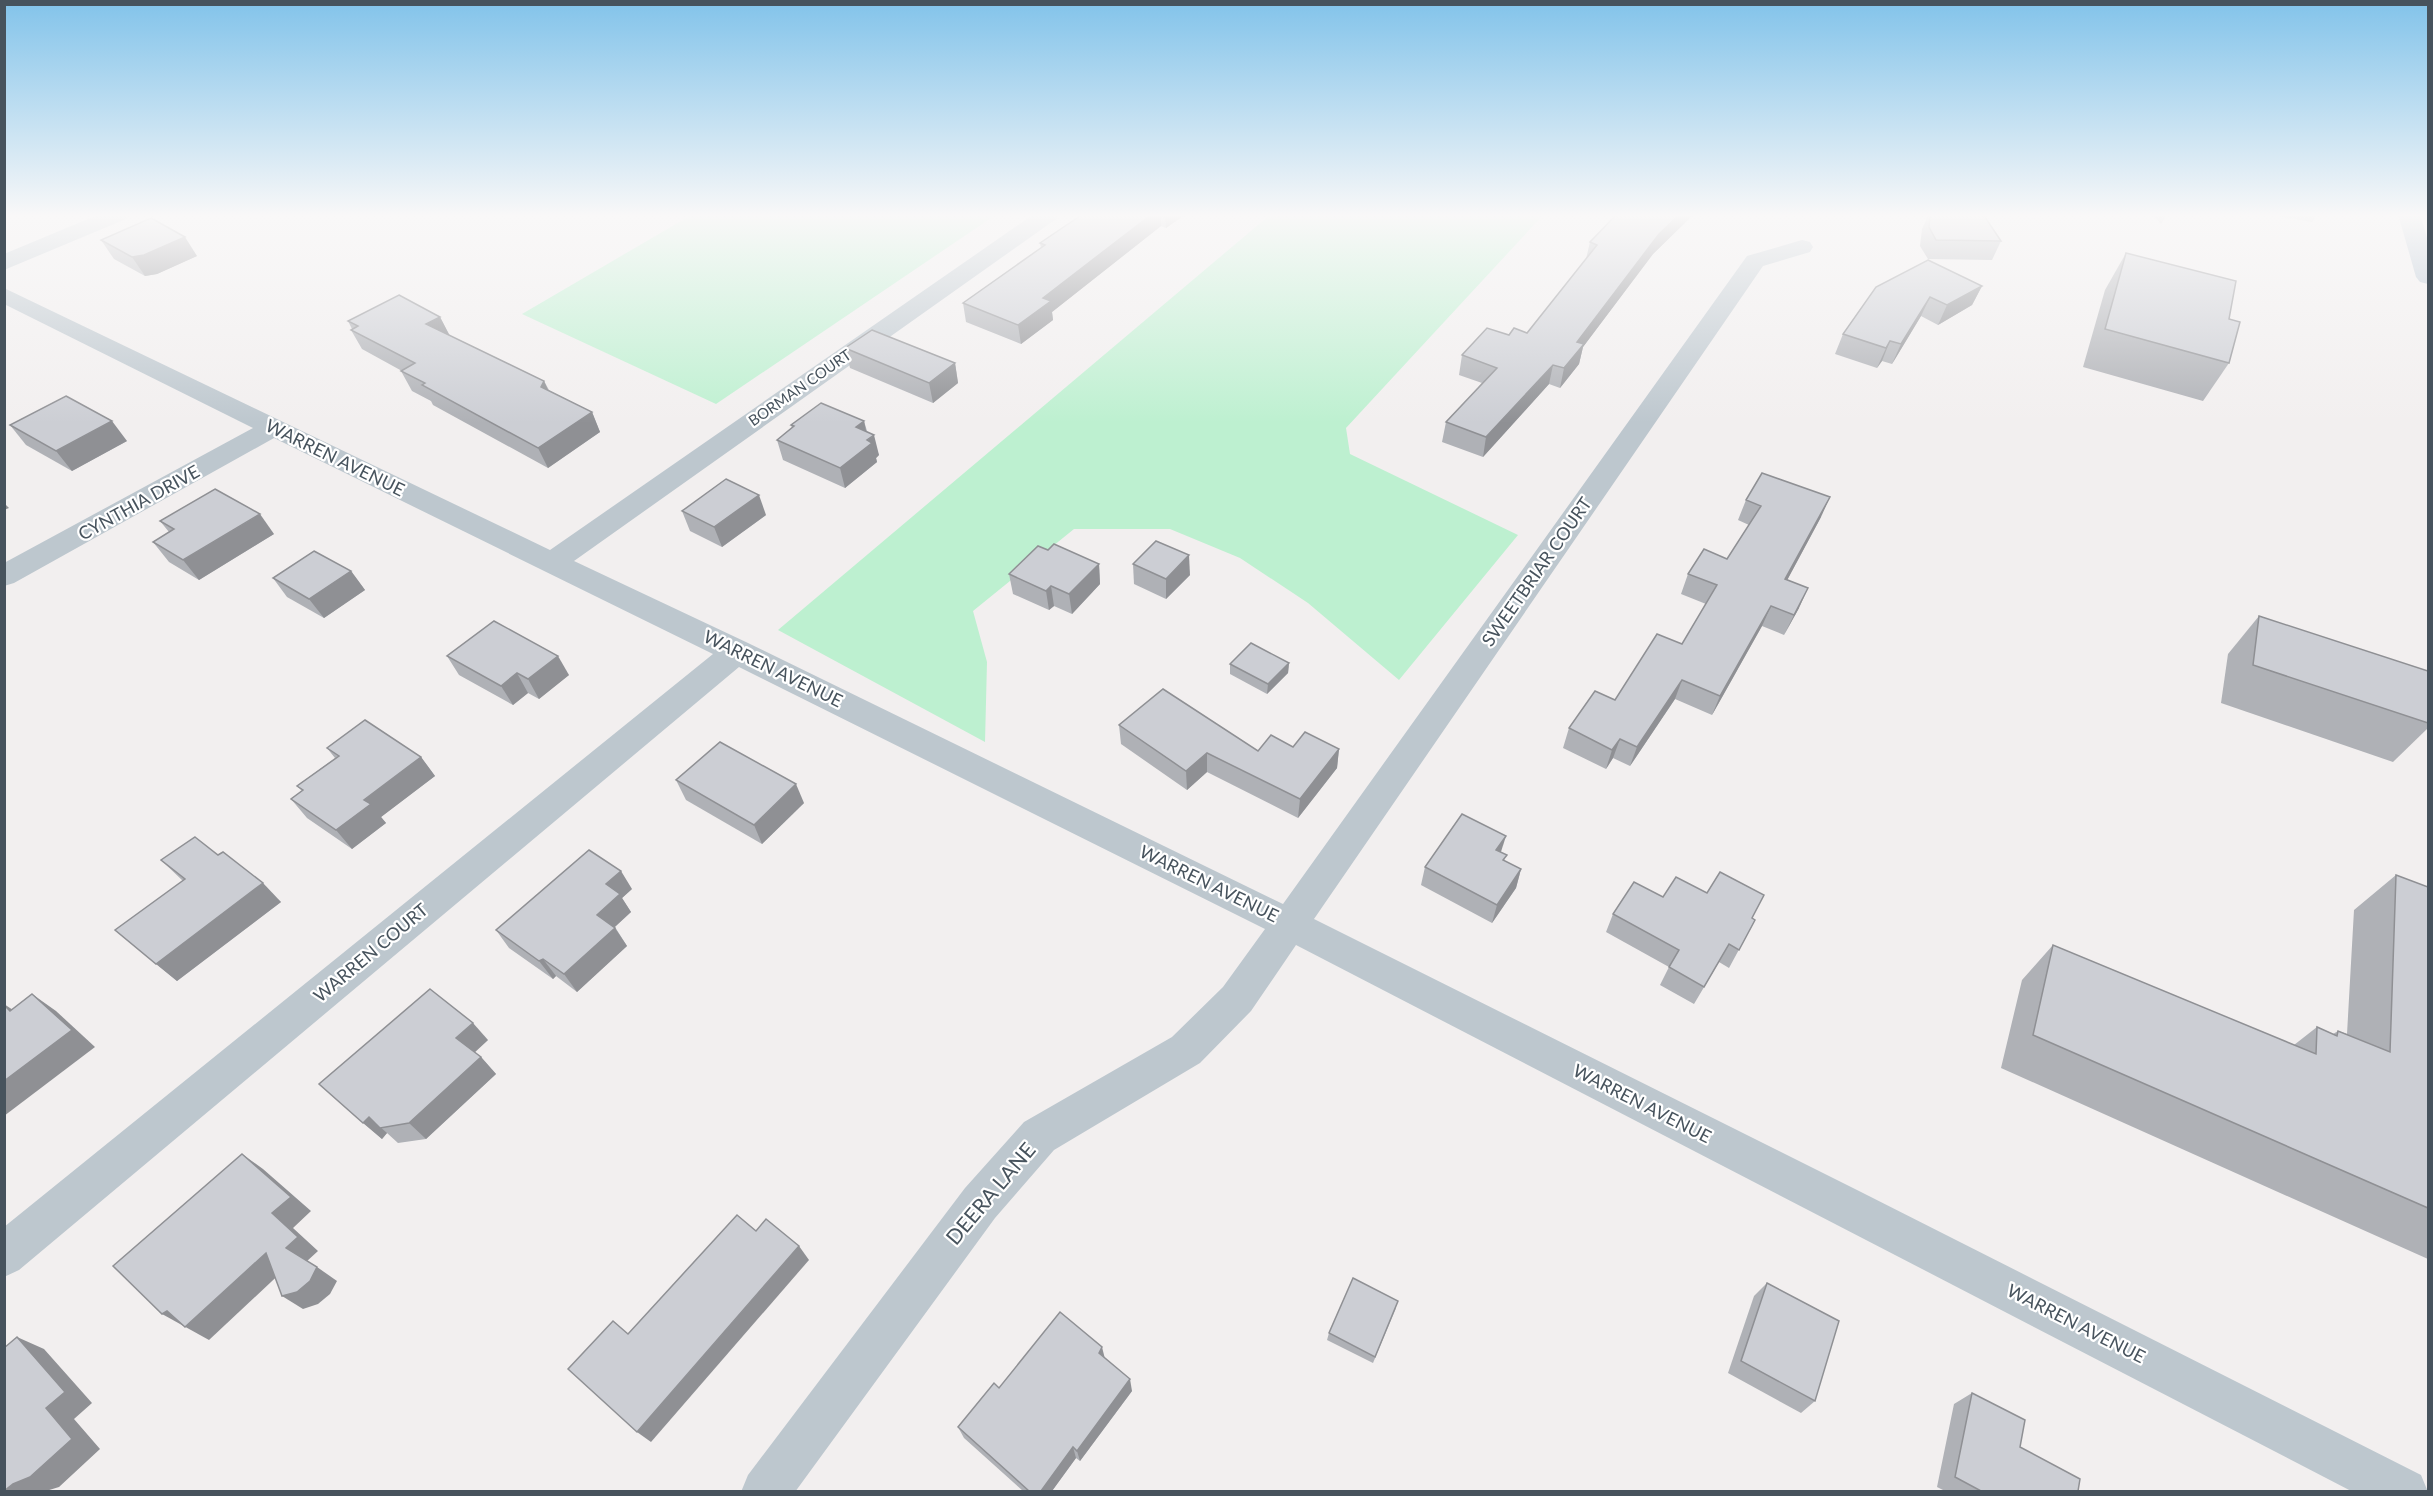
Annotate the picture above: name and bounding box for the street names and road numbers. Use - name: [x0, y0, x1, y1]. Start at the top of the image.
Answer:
- street label: BORMAN COURT: [745, 345, 854, 429]
- street label: WARREN AVENUE: [262, 414, 409, 500]
- street label: CYNTHIA DRIVE: [74, 460, 203, 545]
- street label: SWEETBRIAR COURT: [1476, 492, 1596, 650]
- street label: WARREN AVENUE: [700, 625, 847, 711]
- street label: WARREN AVENUE: [1136, 840, 1283, 926]
- street label: WARREN COURT: [309, 898, 432, 1006]
- street label: WARREN AVENUE: [1570, 1059, 1715, 1147]
- street label: DEERA LANE: [940, 1137, 1040, 1249]
- street label: WARREN AVENUE: [2004, 1279, 2149, 1367]

